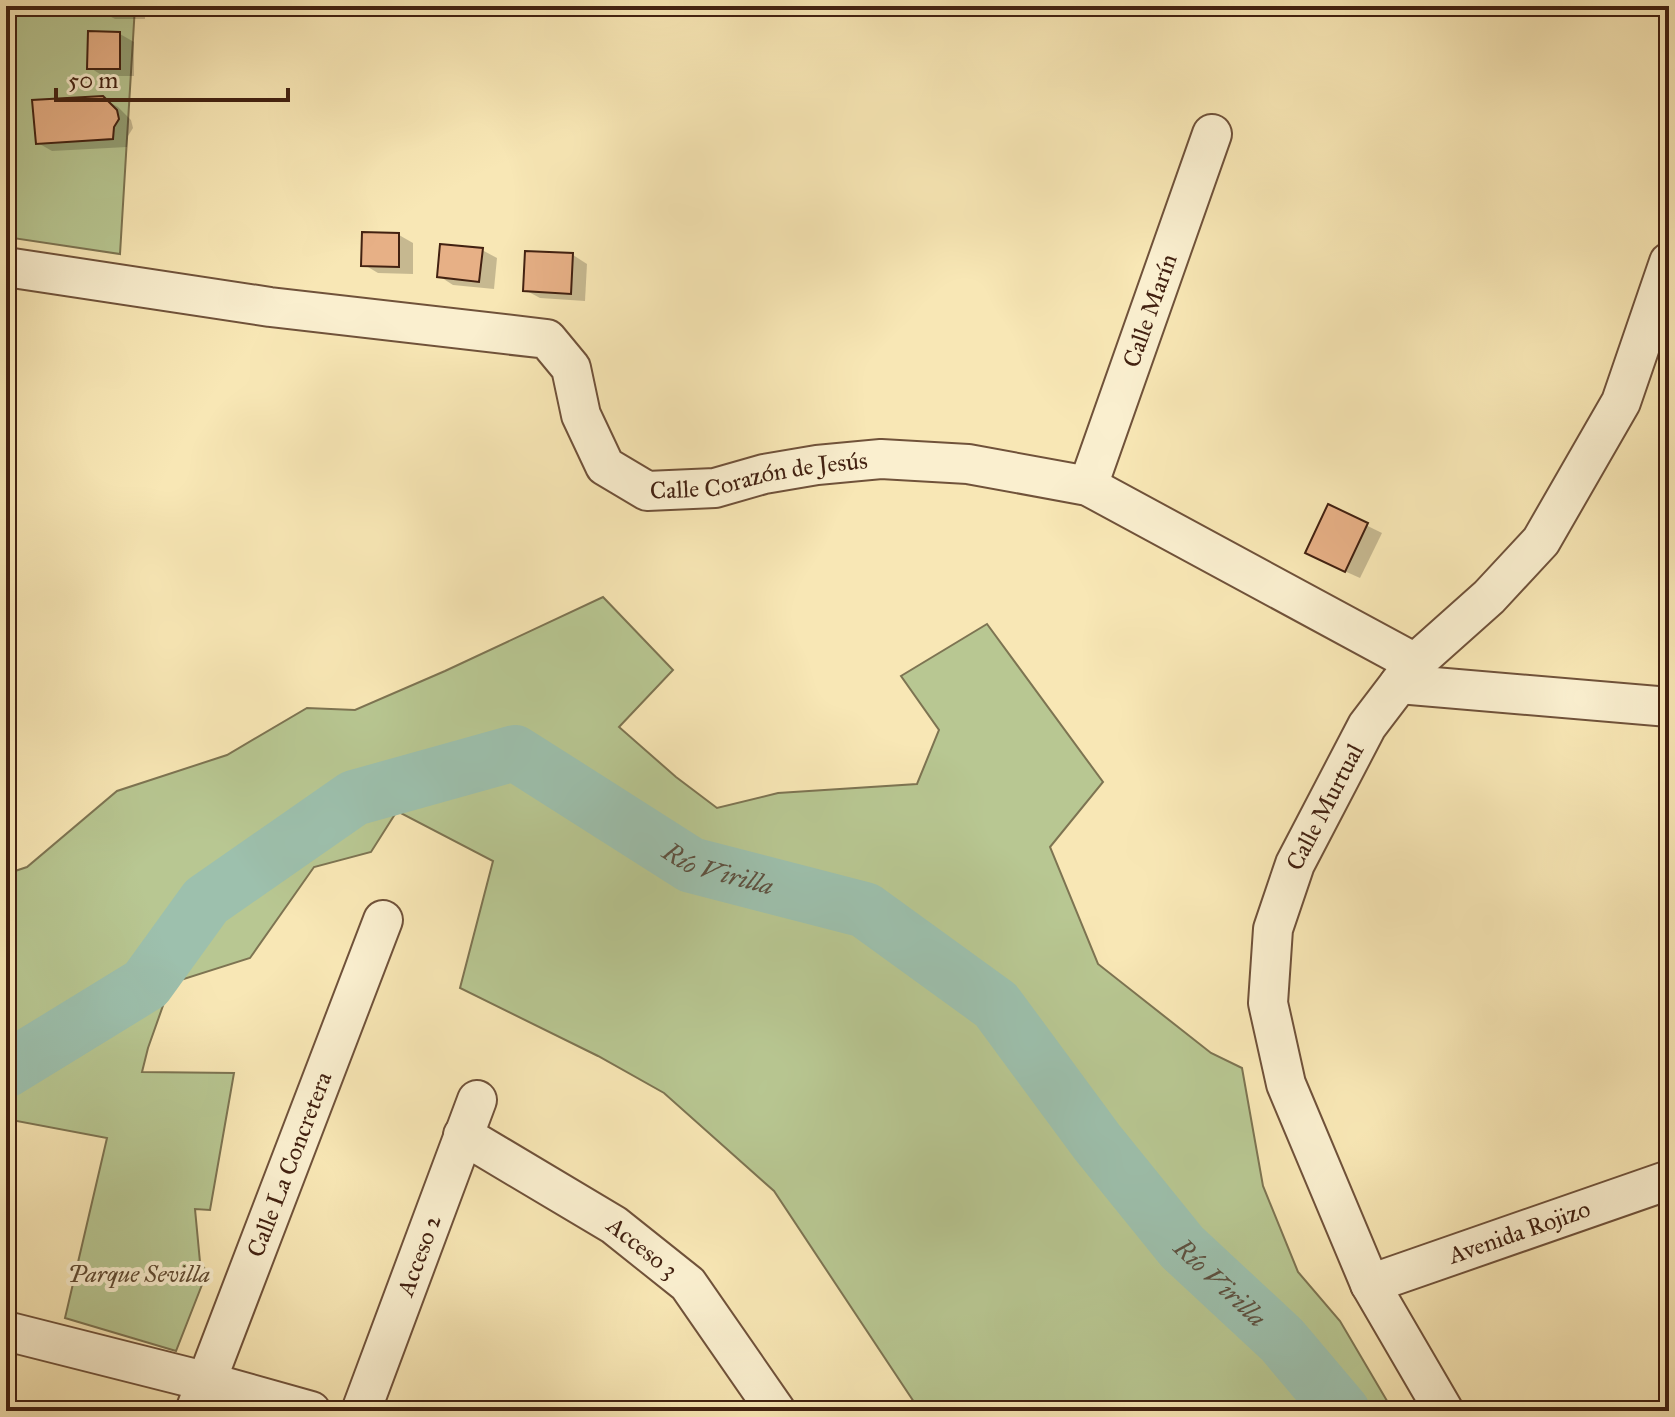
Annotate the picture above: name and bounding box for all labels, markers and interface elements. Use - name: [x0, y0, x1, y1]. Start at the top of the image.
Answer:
- scale bar: [56, 52, 288, 102]
- text: 50 m: [68, 65, 118, 95]
- street label: Calle Marín: [1116, 250, 1184, 371]
- street label: Calle Corazón de Jesús: [649, 445, 869, 506]
- street label: Calle Murtual: [1279, 738, 1370, 875]
- water label: Río Virilla: [656, 835, 777, 902]
- street label: Calle La Concretera: [240, 1067, 339, 1261]
- street label: Avenida Rojizo: [1443, 1194, 1594, 1271]
- street label: Acceso 3: [600, 1210, 684, 1285]
- street label: Acceso 2: [390, 1211, 448, 1301]
- water label: Río Virilla: [1167, 1231, 1273, 1333]
- park label: Parque Sevilla: [68, 1259, 210, 1289]

